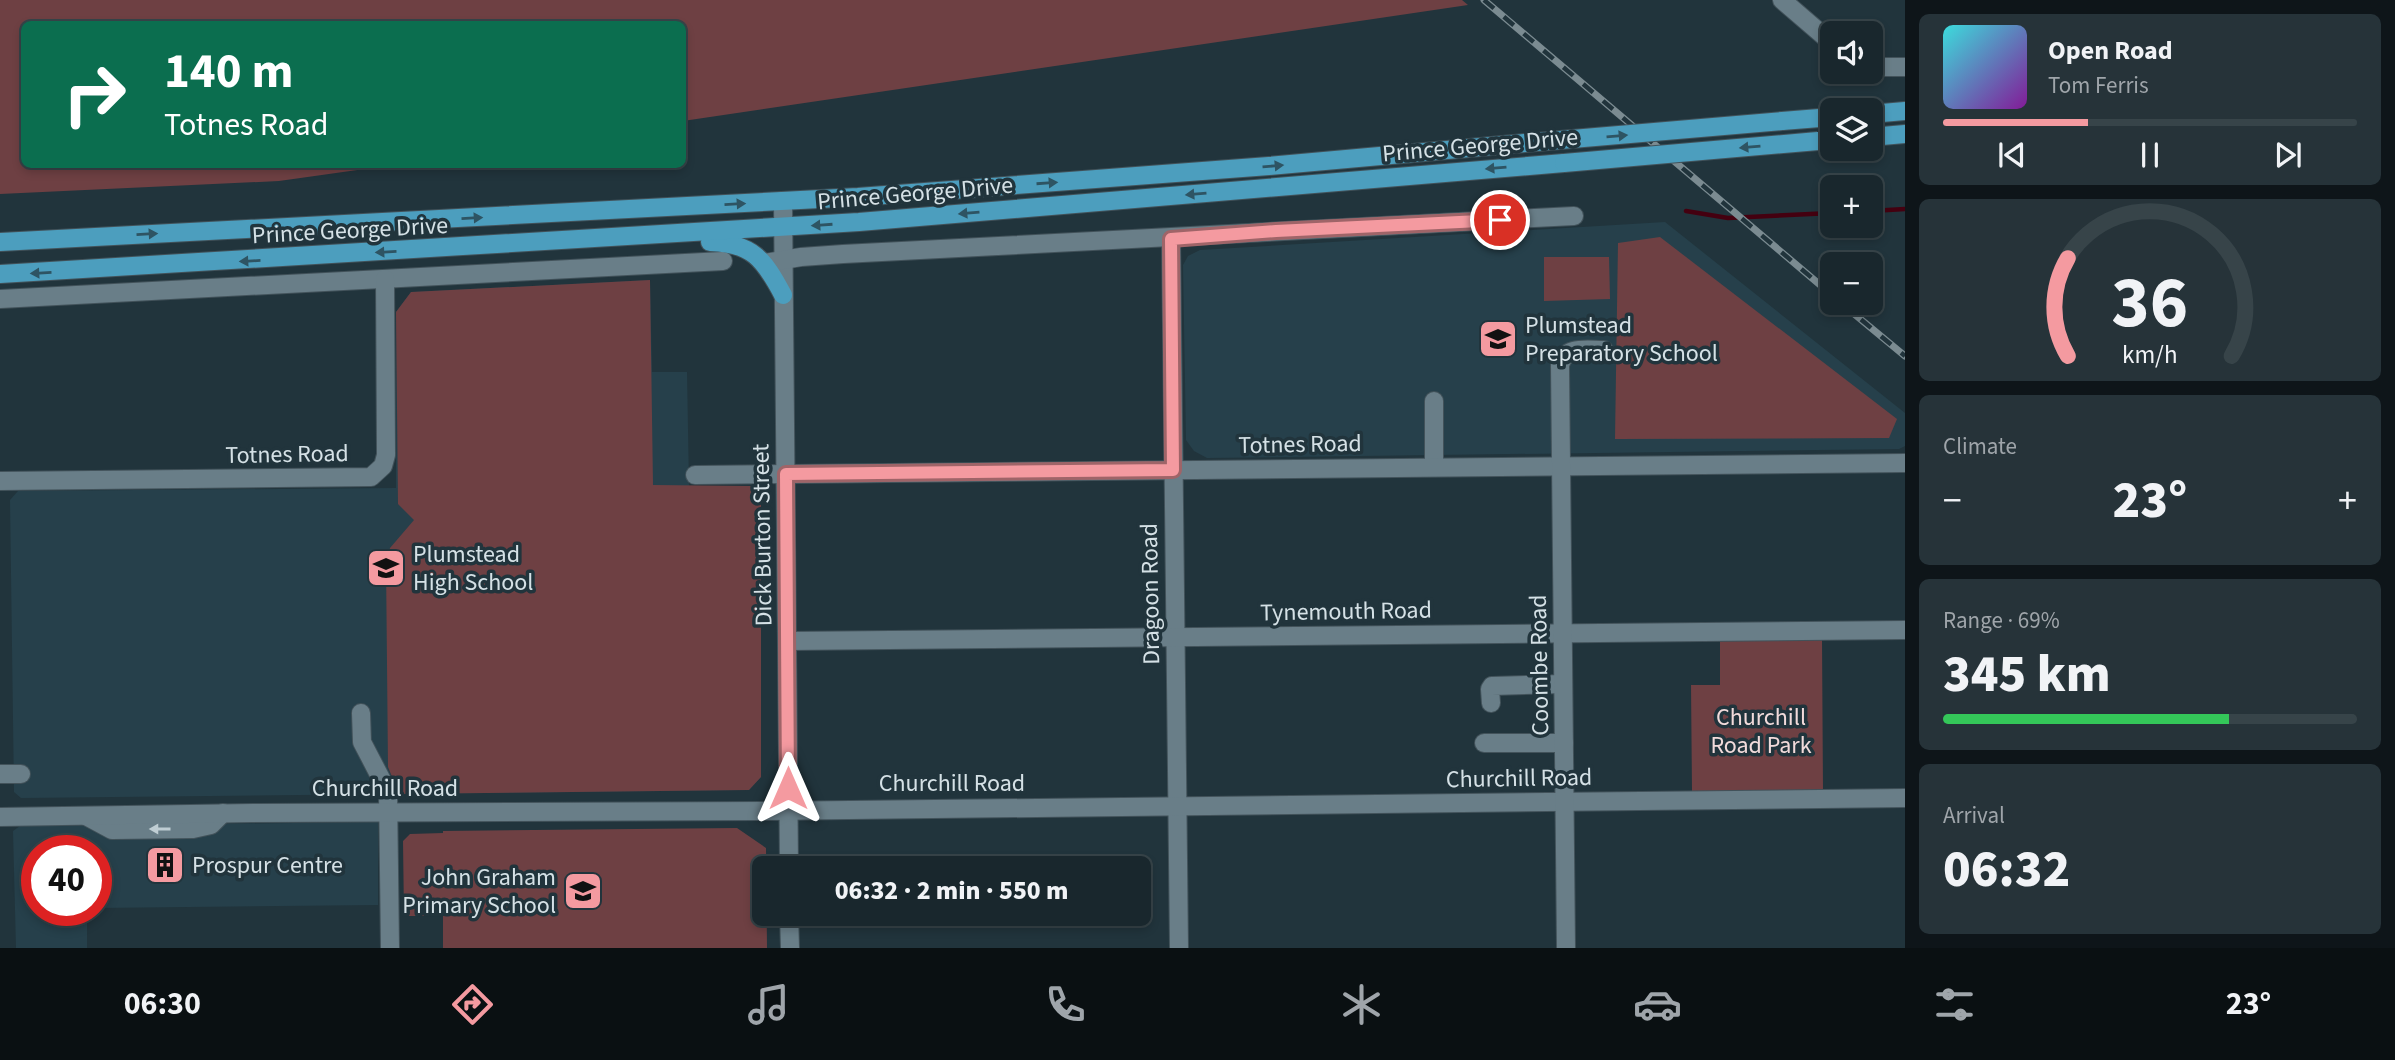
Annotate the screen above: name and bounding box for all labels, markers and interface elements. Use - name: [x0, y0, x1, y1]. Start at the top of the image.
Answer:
- map controls: [1820, 21, 1883, 315]
- button: sound: [1820, 21, 1883, 84]
- text: Open Road: [2048, 32, 2173, 69]
- text: 140 m: [164, 37, 293, 107]
- icon: right: [49, 49, 140, 140]
- text: Tom Ferris: [2048, 69, 2149, 102]
- button: layers: [1820, 98, 1883, 161]
- text: Totnes Road: [164, 102, 329, 148]
- street label: Prince George Drive: [1381, 120, 1579, 171]
- one-way arrow: [1606, 130, 1628, 141]
- icon: previous: [1993, 136, 2031, 174]
- icon: pause: [2131, 136, 2169, 174]
- icon: next: [2269, 136, 2307, 174]
- one-way arrow: [1739, 142, 1761, 153]
- one-way arrow: [1263, 160, 1285, 171]
- one-way arrow: [1485, 163, 1507, 174]
- street label: Prince George Drive: [816, 168, 1014, 219]
- button: +: [1820, 175, 1883, 238]
- one-way arrow: [1036, 177, 1058, 188]
- one-way arrow: [1185, 189, 1207, 200]
- pin: [1470, 190, 1530, 250]
- one-way arrow: [725, 198, 747, 209]
- icon: arrive: [1481, 201, 1519, 239]
- street label: Prince George Drive: [251, 208, 449, 253]
- one-way arrow: [958, 208, 980, 219]
- one-way arrow: [461, 212, 483, 223]
- one-way arrow: [810, 220, 832, 231]
- one-way arrow: [136, 229, 158, 240]
- one-way arrow: [375, 247, 397, 258]
- text: 36: [2112, 251, 2188, 355]
- button: −: [1820, 252, 1883, 315]
- one-way arrow: [239, 255, 261, 266]
- one-way arrow: [30, 267, 52, 278]
- place label: Plumstead Preparatory School: [1525, 308, 1718, 371]
- school or university icon: Plumstead Preparatory School: [1477, 318, 1519, 360]
- text: km/h: [2122, 336, 2178, 372]
- street label: Totnes Road: [1238, 426, 1362, 463]
- text: Climate: [1943, 430, 2017, 463]
- street label: Totnes Road: [225, 436, 349, 473]
- street label: Dick Burton Street: [743, 443, 782, 627]
- text: 23°: [2113, 464, 2187, 538]
- text: −: [1943, 474, 1962, 528]
- text: +: [2338, 474, 2357, 528]
- street label: Dragoon Road: [1132, 523, 1169, 665]
- place label: Plumstead High School: [413, 537, 533, 600]
- school or university icon: Plumstead High School: [365, 547, 407, 589]
- street label: Tynemouth Road: [1260, 593, 1432, 630]
- street label: Coombe Road: [1521, 594, 1558, 736]
- text: Range · 69%: [1943, 604, 2060, 637]
- text: 345 km: [1943, 638, 2111, 712]
- park label: Churchill Road Park: [1710, 700, 1812, 763]
- position arrow: [751, 751, 825, 825]
- street label: Churchill Road: [1446, 760, 1592, 797]
- street label: Churchill Road: [879, 766, 1025, 801]
- street label: Churchill Road: [312, 771, 458, 806]
- text: Arrival: [1943, 799, 2005, 832]
- one-way arrow: [148, 823, 170, 835]
- text: 06:32: [1943, 833, 2070, 907]
- speed limit sign: 40: [21, 835, 112, 926]
- building icon: Prospur Centre: [144, 844, 186, 886]
- place label: Prospur Centre: [192, 848, 343, 883]
- place label: John Graham Primary School: [402, 860, 556, 923]
- school or university icon: John Graham Primary School: [562, 870, 604, 912]
- text: 06:32 · 2 min · 550 m: [835, 872, 1068, 909]
- icon: directions: [448, 980, 497, 1029]
- icon: music: [744, 980, 793, 1029]
- icon: phone: [1041, 980, 1090, 1029]
- icon: climate: [1337, 980, 1386, 1029]
- icon: car: [1633, 980, 1682, 1029]
- icon: filters: [1930, 980, 1979, 1029]
- text: 06:30: [124, 981, 201, 1027]
- text: 23°: [2226, 981, 2271, 1027]

